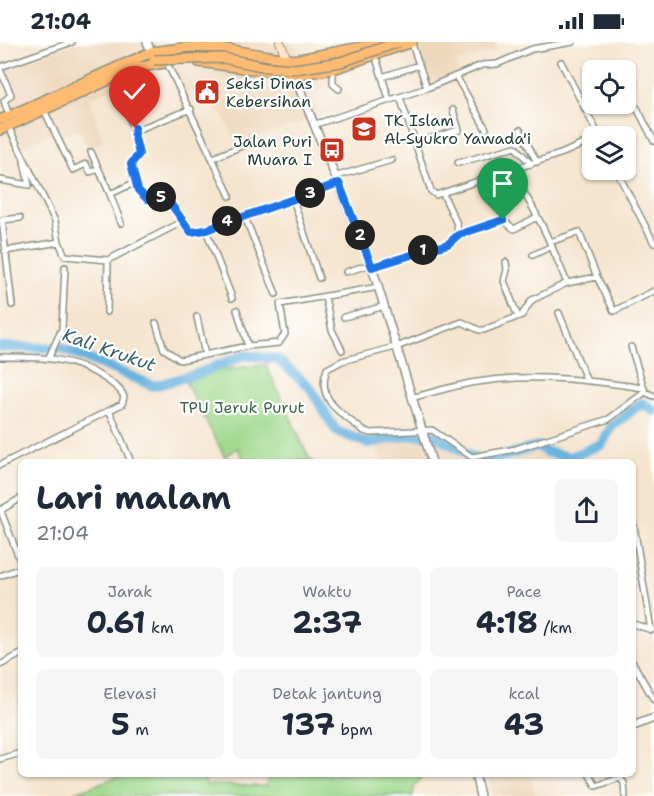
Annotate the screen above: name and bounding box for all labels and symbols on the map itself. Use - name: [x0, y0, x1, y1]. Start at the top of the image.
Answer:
- pin: [109, 66, 160, 128]
- place label: Seksi Dinas Kebersihan: [226, 73, 313, 112]
- public building icon: Seksi Dinas Kebersihan: [192, 77, 222, 107]
- place label: TK Islam Al-Syukro Yawada'i: [384, 110, 531, 149]
- school or university icon: TK Islam Al-Syukro Yawada'i: [349, 114, 379, 144]
- place label: Jalan Puri Muara I: [233, 131, 312, 170]
- bus stop icon: Jalan Puri Muara I: [317, 135, 347, 165]
- pin: [477, 158, 528, 220]
- pin: 3: [295, 178, 325, 208]
- pin: 5: [146, 182, 176, 212]
- pin: 4: [212, 206, 242, 236]
- pin: 2: [345, 220, 375, 250]
- pin: 1: [408, 235, 438, 265]
- water label: Kali Krukut: [59, 323, 159, 377]
- park label: TPU Jeruk Purut: [179, 397, 305, 418]

